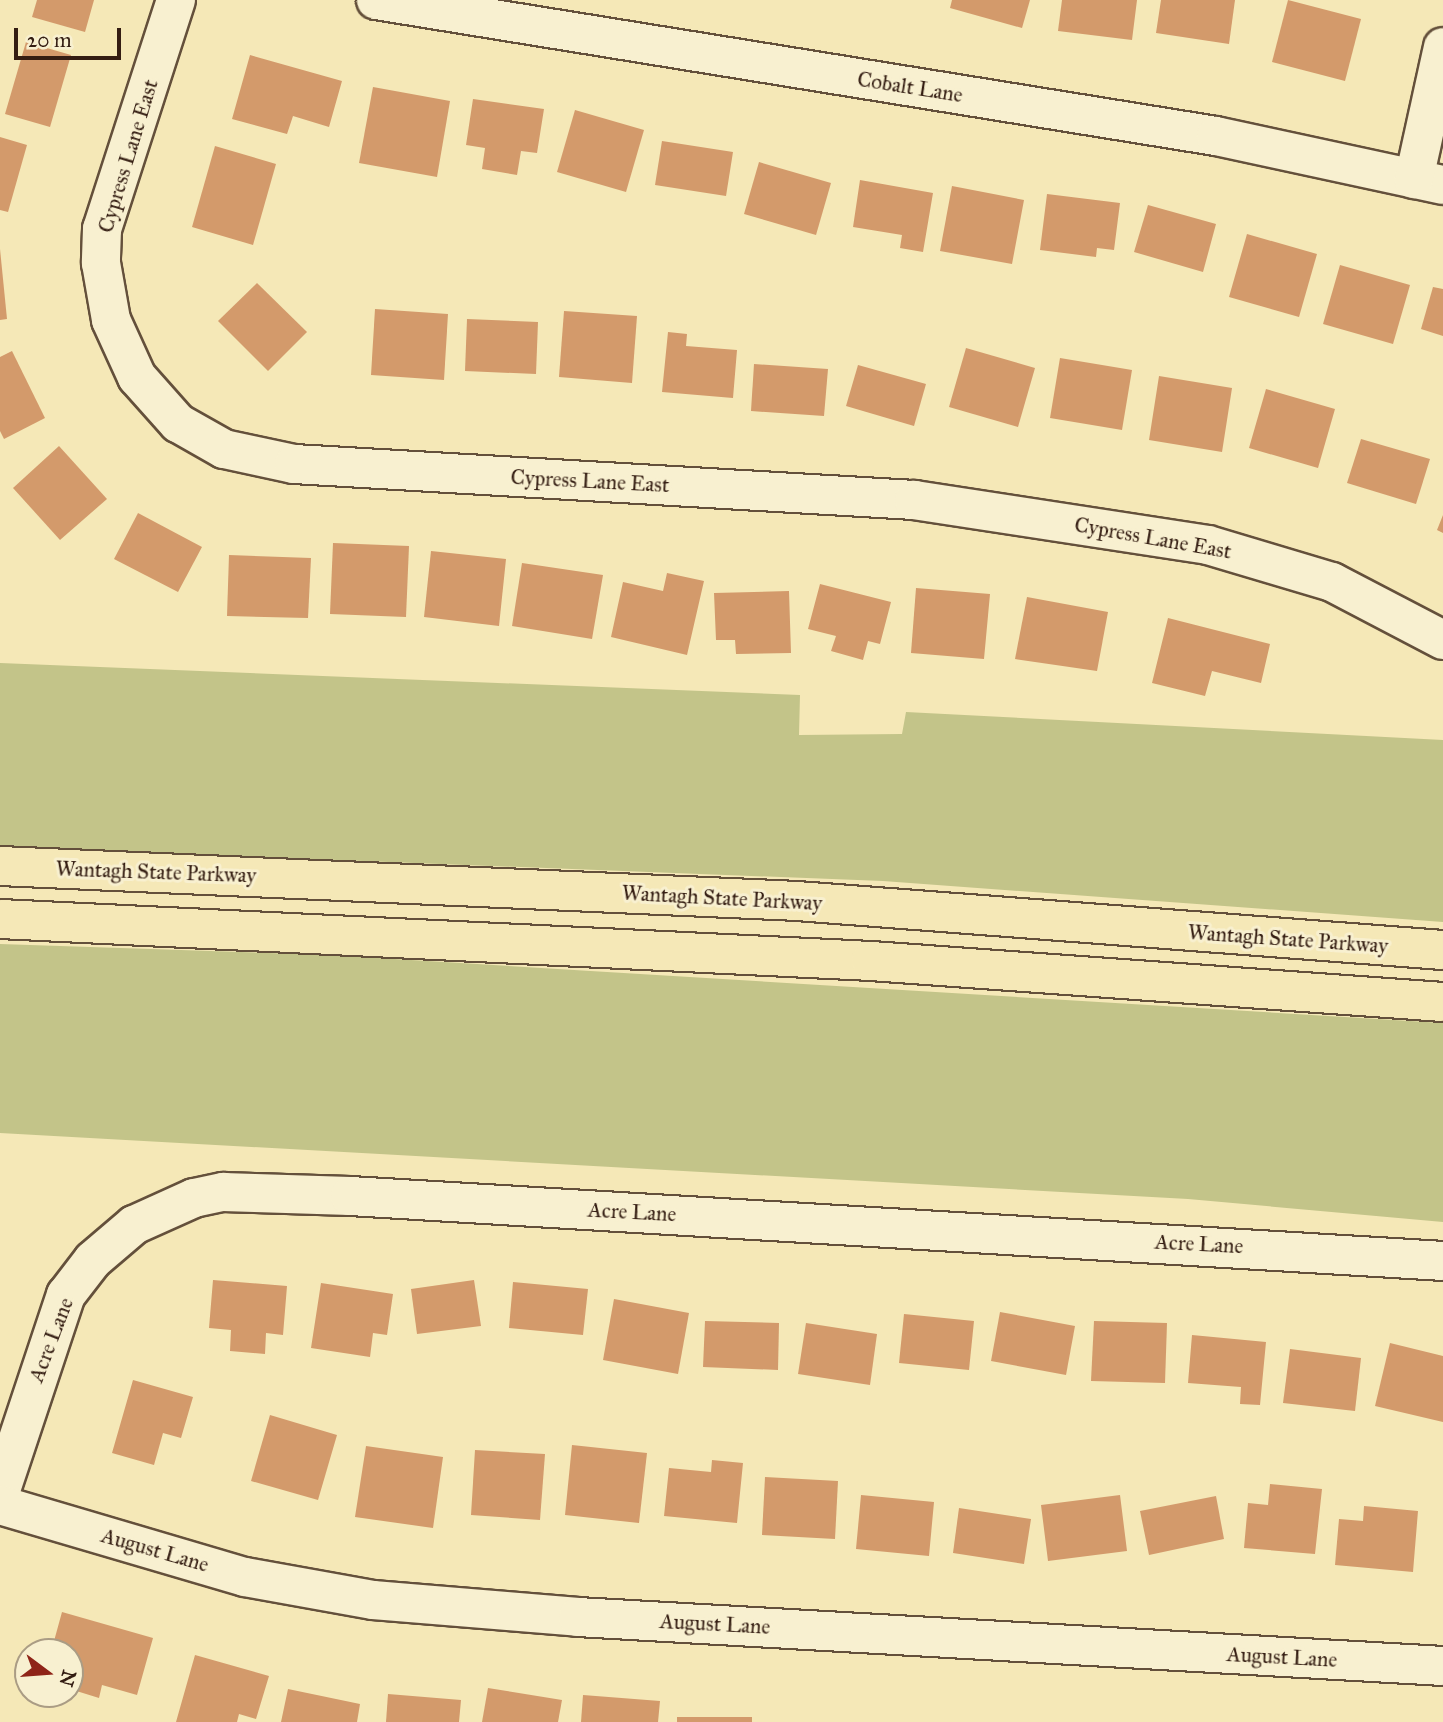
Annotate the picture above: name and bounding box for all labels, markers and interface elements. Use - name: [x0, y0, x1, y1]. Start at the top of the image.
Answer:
- scale bar: [18, 14, 124, 58]
- text: 20 m: [27, 27, 72, 53]
- street label: Cobalt Lane: [856, 66, 964, 108]
- street label: Cypress Lane East: [93, 76, 163, 236]
- street label: Cypress Lane East: [510, 464, 670, 498]
- street label: Cypress Lane East: [1073, 512, 1233, 564]
- street label: Wantagh State Parkway: [55, 856, 257, 888]
- street label: Wantagh State Parkway: [621, 880, 823, 916]
- street label: Wantagh State Parkway: [1187, 919, 1389, 959]
- street label: Acre Lane: [587, 1197, 677, 1227]
- street label: Acre Lane: [1154, 1229, 1244, 1259]
- street label: Acre Lane: [23, 1294, 79, 1386]
- street label: August Lane: [98, 1523, 212, 1577]
- street label: August Lane: [659, 1609, 771, 1639]
- north arrow: [14, 1638, 84, 1708]
- street label: August Lane: [1226, 1642, 1338, 1672]
- text: N: [54, 1667, 81, 1689]

